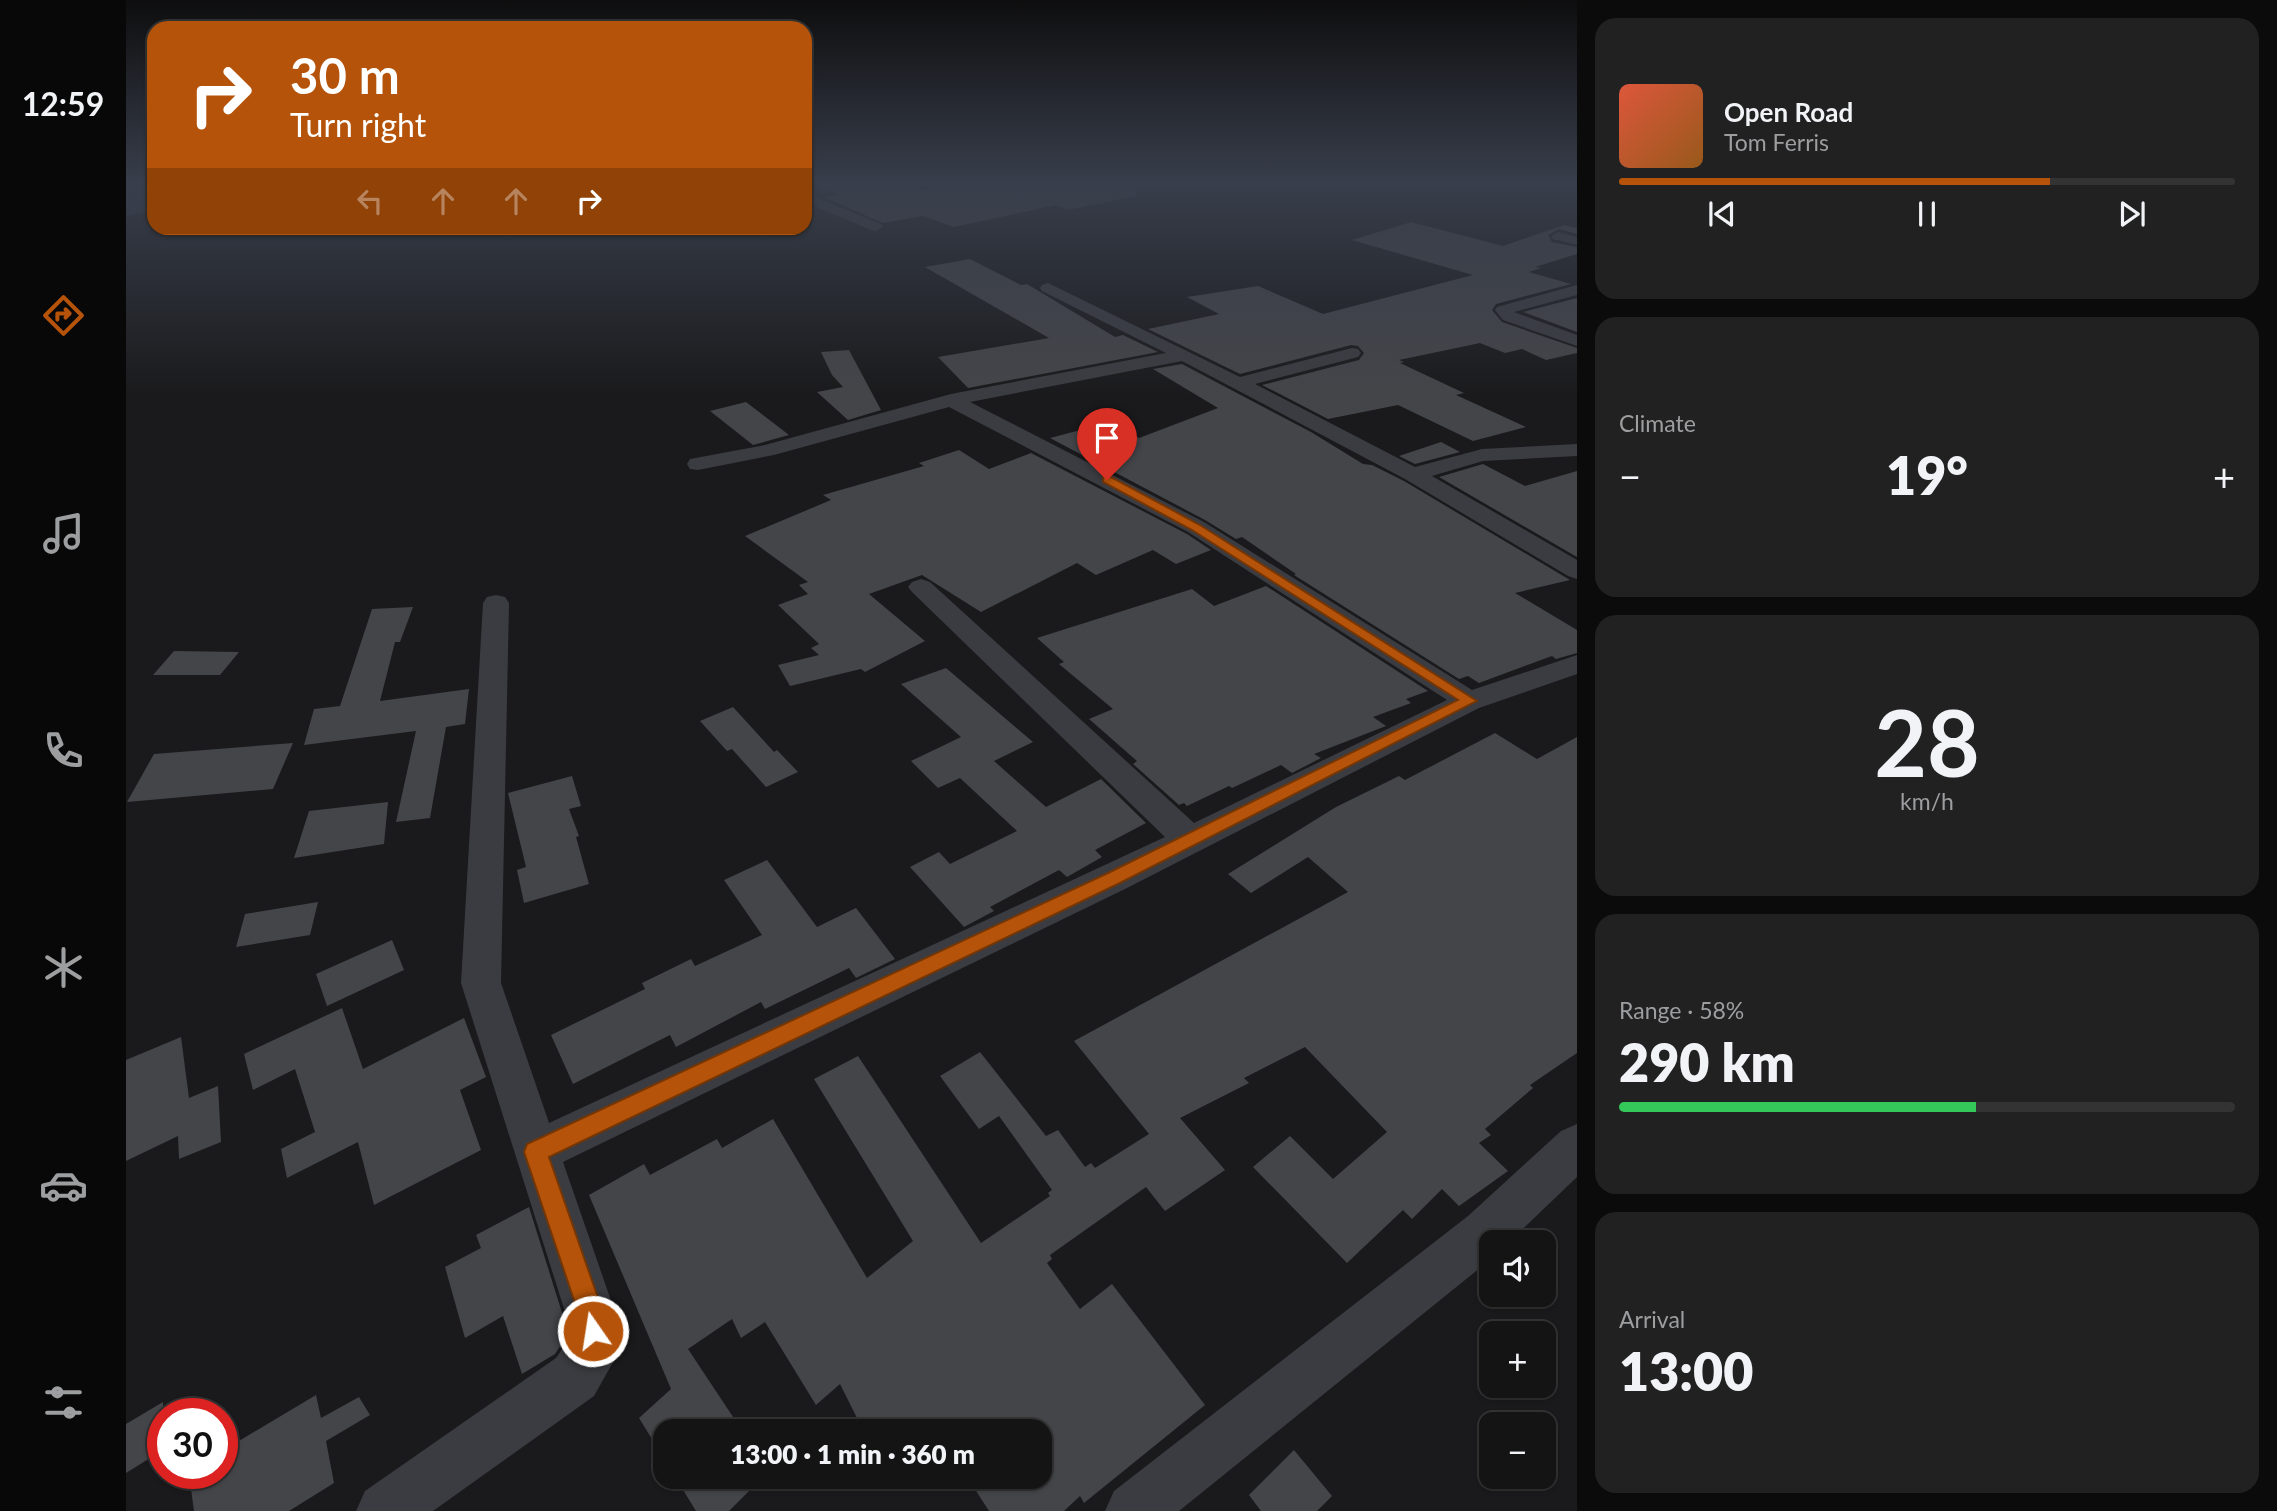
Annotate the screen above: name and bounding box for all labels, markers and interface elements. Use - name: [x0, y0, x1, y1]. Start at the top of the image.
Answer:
- text: 30 m: [290, 46, 400, 104]
- icon: right: [175, 49, 266, 140]
- text: 12:59: [22, 84, 104, 123]
- text: Open Road: [1724, 96, 1853, 128]
- text: Turn right: [290, 105, 426, 144]
- text: Tom Ferris: [1724, 128, 1829, 156]
- icon: left: [351, 182, 389, 220]
- icon: ahead: [424, 182, 462, 220]
- icon: ahead: [497, 182, 535, 220]
- icon: right: [570, 182, 608, 220]
- icon: previous: [1703, 195, 1741, 233]
- icon: pause: [1908, 195, 1946, 233]
- icon: next: [2113, 195, 2151, 233]
- icon: directions: [39, 291, 88, 340]
- pin: [1077, 408, 1137, 480]
- text: Climate: [1619, 409, 1696, 437]
- icon: arrive: [1088, 419, 1126, 457]
- text: 19°: [1886, 444, 1968, 506]
- text: −: [1619, 453, 1641, 499]
- text: +: [2213, 453, 2235, 499]
- icon: music: [39, 509, 88, 558]
- text: 28: [1874, 687, 1980, 796]
- icon: phone: [39, 726, 88, 775]
- text: km/h: [1900, 787, 1954, 815]
- icon: climate: [39, 943, 88, 992]
- text: Range · 58%: [1619, 996, 1744, 1024]
- text: 290 km: [1619, 1031, 1795, 1093]
- icon: car: [39, 1161, 88, 1210]
- map controls: [1479, 1230, 1556, 1489]
- button: sound: [1479, 1230, 1556, 1307]
- position arrow: [556, 1294, 630, 1368]
- text: Arrival: [1619, 1305, 1685, 1333]
- button: +: [1479, 1321, 1556, 1398]
- text: 13:00: [1619, 1340, 1753, 1402]
- icon: filters: [39, 1378, 88, 1427]
- speed limit sign: 30: [147, 1398, 238, 1489]
- button: −: [1479, 1412, 1556, 1489]
- text: 13:00 · 1 min · 360 m: [730, 1438, 975, 1470]

